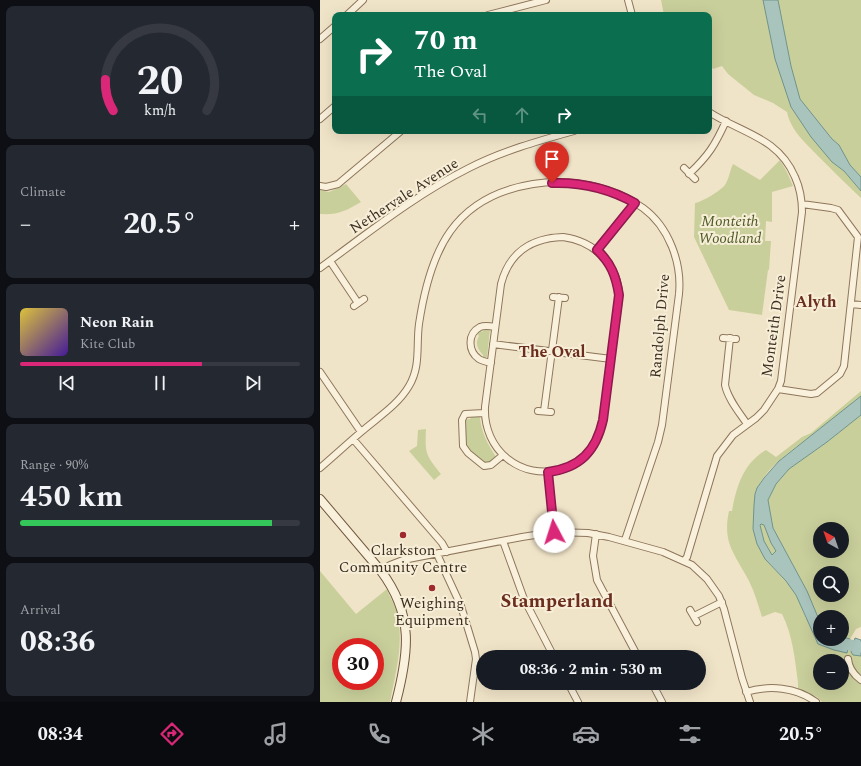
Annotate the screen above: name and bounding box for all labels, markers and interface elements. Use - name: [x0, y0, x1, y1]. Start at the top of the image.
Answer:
- text: 70 m: [414, 19, 478, 62]
- icon: right: [348, 28, 400, 80]
- text: 20: [137, 49, 183, 112]
- text: The Oval: [414, 58, 487, 85]
- text: km/h: [144, 99, 176, 121]
- icon: left: [469, 104, 491, 126]
- icon: ahead: [511, 104, 533, 126]
- icon: right: [553, 104, 575, 126]
- pin: [535, 142, 569, 183]
- icon: arrive: [541, 148, 563, 170]
- street label: Nethervale Avenue: [345, 152, 463, 240]
- text: Climate: [20, 182, 66, 202]
- text: 20.5°: [123, 201, 197, 247]
- text: −: [20, 208, 31, 241]
- text: +: [289, 208, 300, 241]
- park label: Monteith Woodland: [698, 210, 762, 250]
- street label: Randolph Drive: [644, 273, 676, 379]
- street label: Monteith Drive: [755, 273, 793, 379]
- district label: Alyth: [795, 290, 837, 314]
- text: Neon Rain: [80, 311, 154, 334]
- text: Kite Club: [80, 334, 135, 354]
- district label: The Oval: [518, 340, 586, 364]
- icon: previous: [56, 372, 78, 394]
- icon: pause: [149, 372, 171, 394]
- icon: next: [242, 372, 264, 394]
- text: Range · 90%: [20, 455, 88, 475]
- text: 450 km: [20, 474, 123, 520]
- position arrow: [533, 511, 575, 553]
- north arrow: [813, 522, 849, 558]
- map controls: [813, 522, 849, 690]
- marker: Clarkston Community Centre: [398, 530, 408, 540]
- place label: Clarkston Community Centre: [339, 539, 467, 579]
- button: search: [813, 566, 849, 602]
- marker: Weighing Equipment: [427, 583, 437, 593]
- district label: Stamperland: [501, 587, 613, 616]
- place label: Weighing Equipment: [395, 592, 469, 632]
- text: Arrival: [20, 600, 61, 620]
- button: +: [813, 610, 849, 646]
- text: 08:36: [20, 619, 95, 665]
- speed limit sign: 30: [332, 638, 384, 690]
- button: −: [813, 654, 849, 690]
- text: 08:36 · 2 min · 530 m: [520, 658, 662, 681]
- icon: directions: [158, 720, 186, 748]
- icon: music: [262, 720, 290, 748]
- icon: phone: [365, 720, 393, 748]
- icon: climate: [469, 720, 497, 748]
- icon: car: [572, 720, 600, 748]
- icon: filters: [676, 720, 704, 748]
- text: 08:34: [38, 721, 83, 748]
- text: 20.5°: [779, 721, 823, 748]

